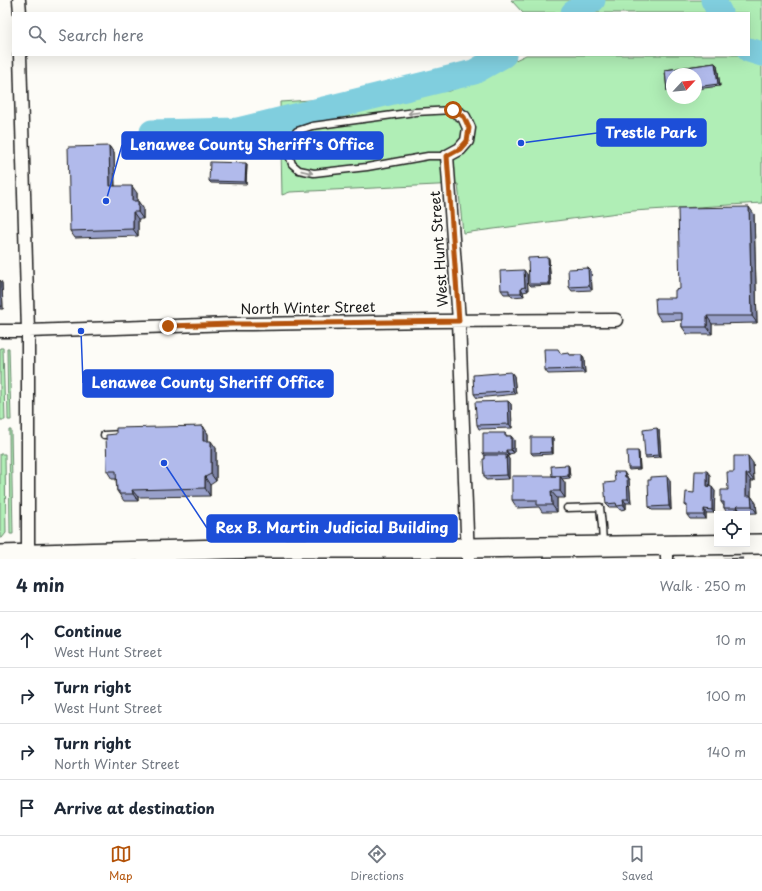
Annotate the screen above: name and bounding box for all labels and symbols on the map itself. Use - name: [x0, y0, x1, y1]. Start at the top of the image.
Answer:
- north arrow: [666, 68, 702, 104]
- route start: [444, 101, 462, 119]
- one-way arrow: [408, 109, 421, 116]
- callout: Trestle Park: [597, 119, 706, 146]
- text: Trestle Park: [605, 120, 697, 143]
- callout: Lenawee County Sheriff's Office: [122, 132, 383, 159]
- text: Lenawee County Sheriff's Office: [130, 132, 374, 155]
- one-way arrow: [300, 168, 313, 176]
- street label: West Hunt Street: [424, 190, 453, 308]
- street label: North Winter Street: [240, 296, 376, 319]
- route end: [159, 317, 177, 335]
- callout: Lenawee County Sheriff Office: [83, 370, 333, 397]
- text: Lenawee County Sheriff Office: [92, 370, 325, 393]
- callout: Rex B. Martin Judicial Building: [207, 515, 457, 542]
- text: Rex B. Martin Judicial Building: [216, 515, 448, 538]

